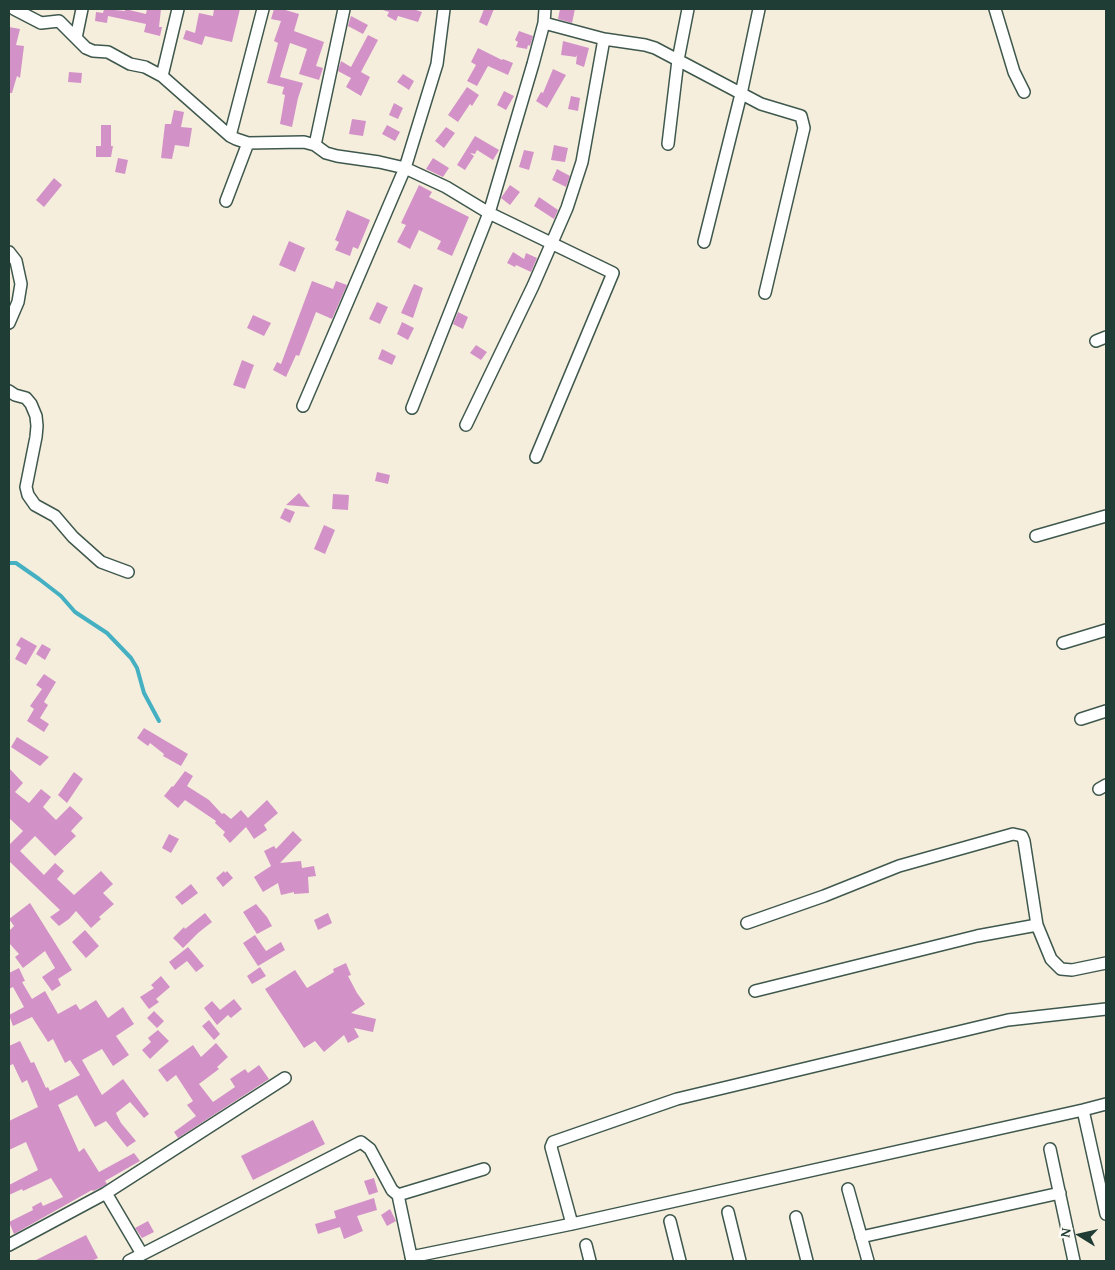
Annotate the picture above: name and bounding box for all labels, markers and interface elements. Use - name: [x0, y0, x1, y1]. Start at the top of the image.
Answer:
- north arrow: [1055, 1210, 1105, 1260]
- text: N: [1055, 1226, 1076, 1239]

